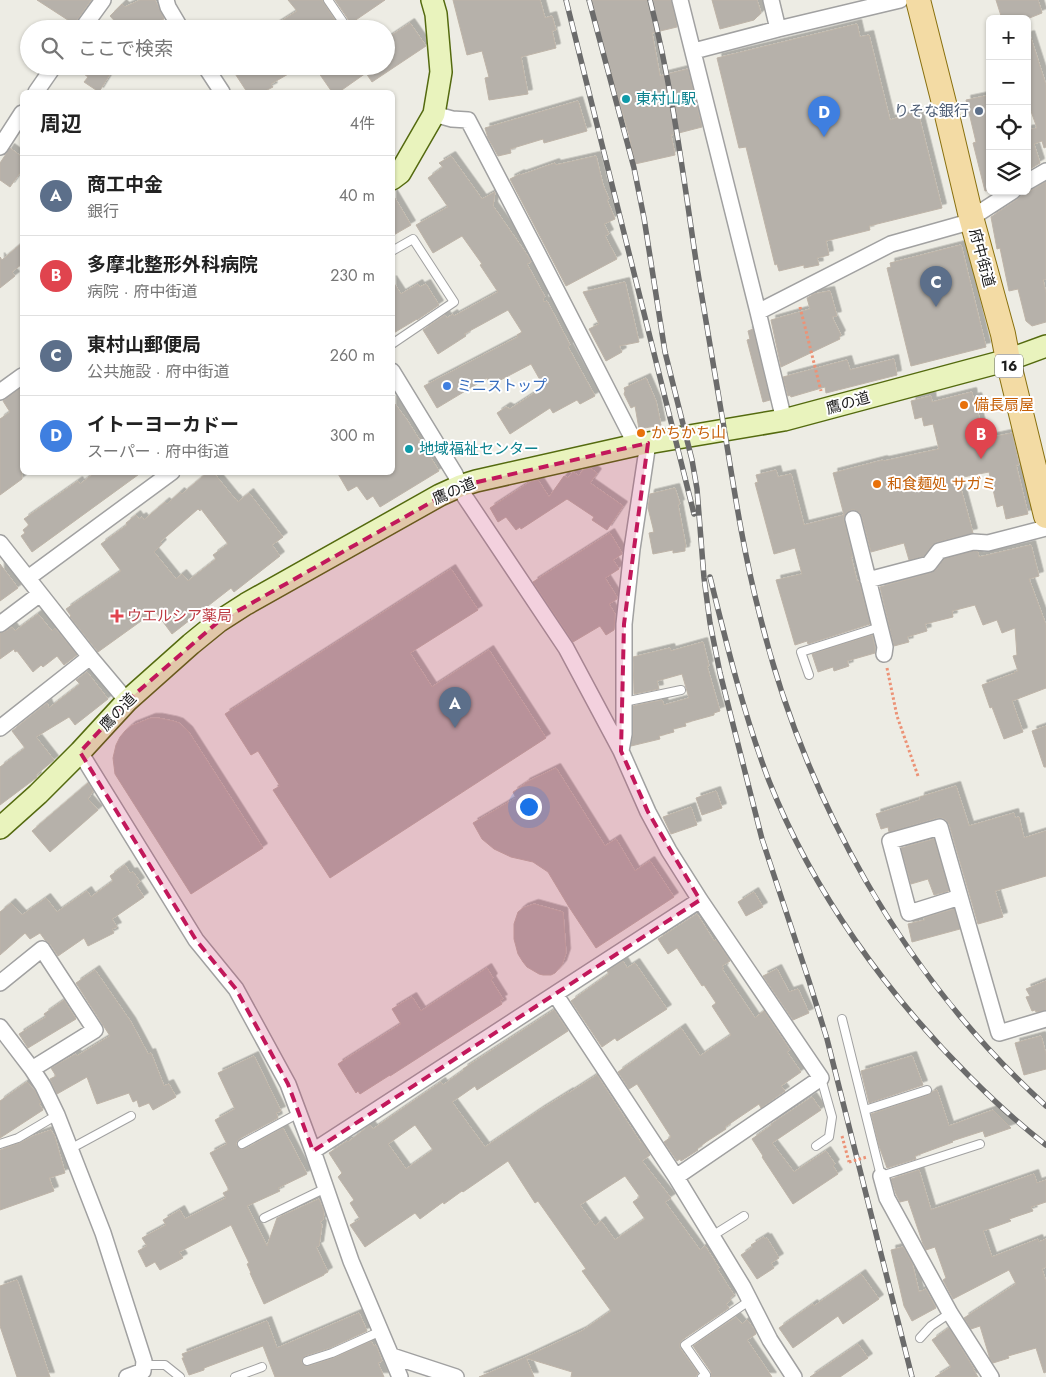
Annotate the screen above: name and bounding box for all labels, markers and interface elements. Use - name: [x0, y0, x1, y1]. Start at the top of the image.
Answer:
- map controls: [986, 15, 1031, 195]
- button: +: [986, 15, 1031, 60]
- search box: [20, 20, 395, 75]
- icon: search: [38, 34, 66, 62]
- text: ここで検索: [78, 35, 173, 62]
- button: −: [986, 60, 1031, 105]
- place label: 東村山駅: [636, 88, 696, 110]
- marker: 東村山駅: [620, 93, 632, 105]
- pin: D: [808, 96, 840, 137]
- place label: りそな銀行: [894, 100, 969, 122]
- marker: りそな銀行: [973, 105, 985, 117]
- button: locate: [986, 105, 1031, 150]
- text: 周辺: [40, 109, 82, 139]
- text: 4件: [350, 112, 375, 135]
- button: layers: [986, 150, 1031, 195]
- text: 商工中金: [87, 171, 163, 198]
- text: A: [50, 184, 62, 207]
- text: 40 m: [339, 184, 375, 207]
- text: 銀行: [87, 200, 119, 223]
- street label: 府中街道: [964, 226, 1000, 290]
- text: 多摩北整形外科病院: [87, 251, 258, 278]
- text: B: [51, 264, 61, 287]
- text: 230 m: [330, 264, 375, 287]
- pin: C: [920, 266, 952, 307]
- text: 病院 · 府中街道: [87, 280, 197, 303]
- text: 東村山郵便局: [87, 331, 201, 358]
- text: C: [50, 344, 62, 367]
- text: 260 m: [330, 344, 375, 367]
- road number: 16: [995, 354, 1023, 378]
- text: 公共施設 · 府中街道: [87, 360, 229, 383]
- place label: ミニストップ: [457, 375, 547, 397]
- marker: ミニストップ: [441, 380, 453, 392]
- street label: 鷹の道: [823, 386, 873, 420]
- place label: 備長扇屋: [974, 394, 1034, 416]
- marker: 備長扇屋: [958, 399, 970, 411]
- text: イトーヨーカドー: [87, 411, 239, 438]
- pin: B: [965, 418, 997, 459]
- place label: かちかち山: [651, 422, 726, 444]
- text: D: [50, 424, 62, 447]
- text: 300 m: [330, 424, 375, 447]
- marker: かちかち山: [635, 427, 647, 439]
- place label: 地域福祉センター: [419, 438, 539, 460]
- text: スーパー · 府中街道: [87, 440, 229, 463]
- marker: 地域福祉センター: [403, 443, 415, 455]
- street label: 鷹の道: [429, 472, 479, 510]
- place label: 和食麺処 サガミ: [887, 473, 997, 495]
- marker: 和食麺処 サガミ: [871, 478, 883, 490]
- place label: ウエルシア薬局: [127, 605, 232, 627]
- marker: ウエルシア薬局: [111, 610, 123, 622]
- pin: A: [439, 687, 471, 728]
- street label: 鷹の道: [94, 688, 142, 736]
- your location: [516, 794, 542, 820]

